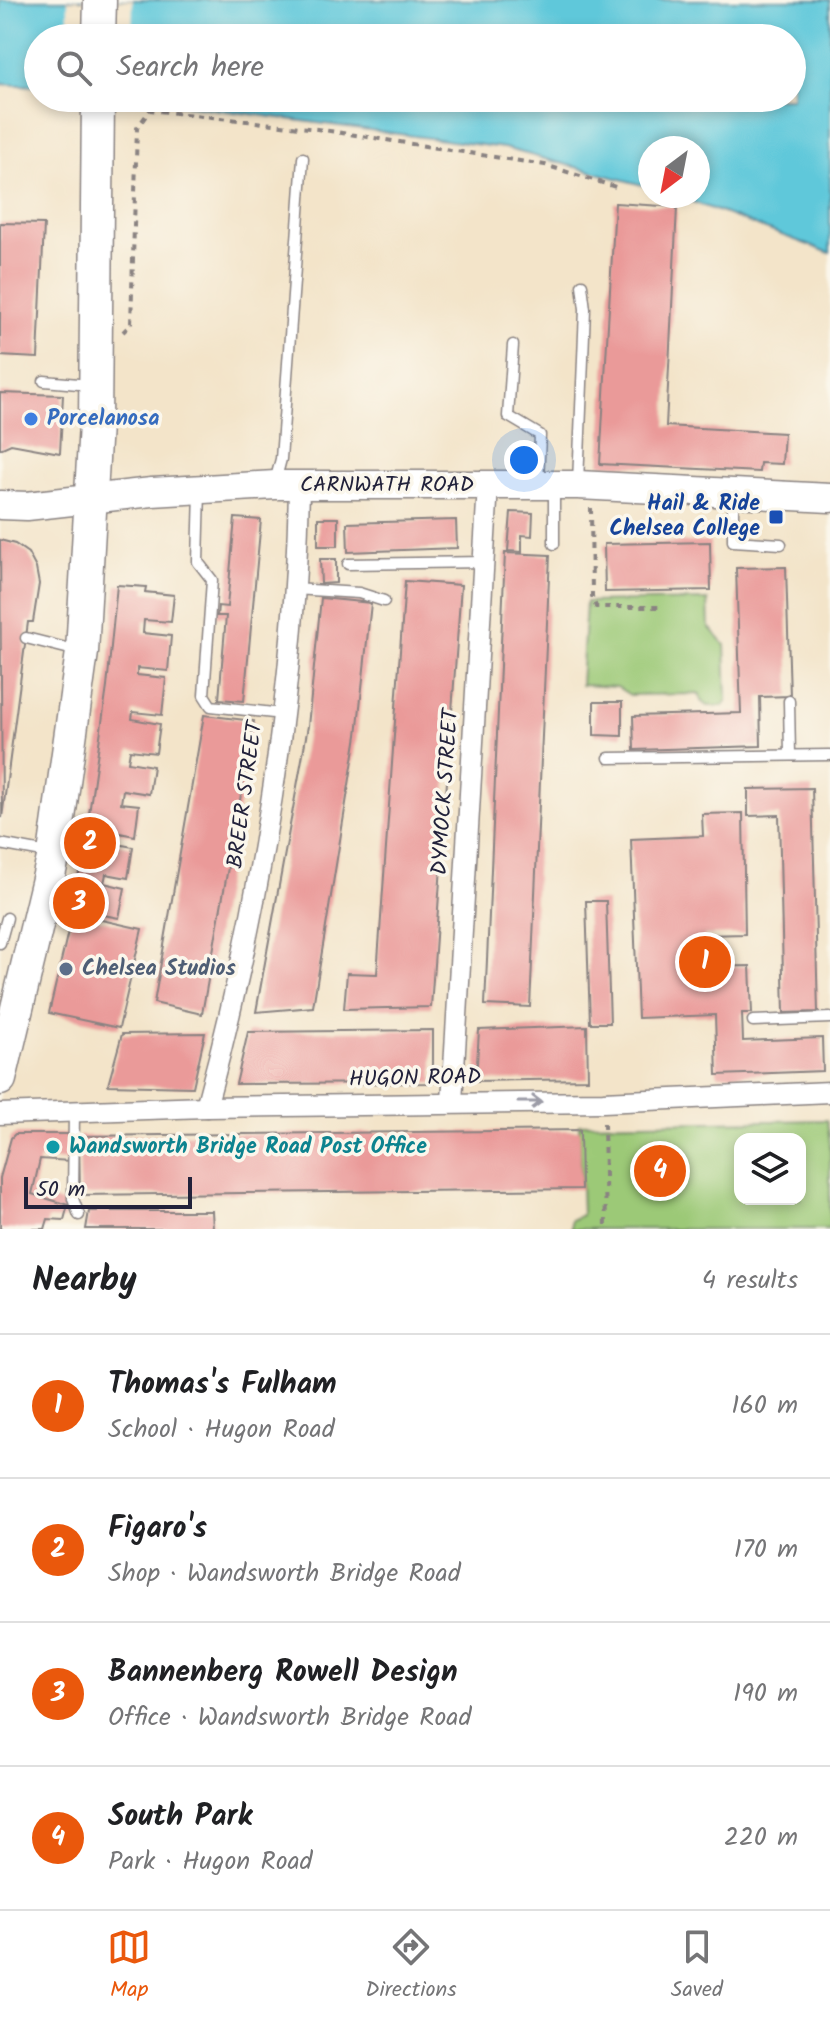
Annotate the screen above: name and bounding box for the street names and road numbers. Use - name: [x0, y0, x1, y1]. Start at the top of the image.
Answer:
- street label: CARNWATH ROAD: [300, 468, 474, 503]
- street label: DYMOCK STREET: [423, 706, 469, 876]
- street label: BREER STREET: [218, 717, 274, 871]
- street label: HUGON ROAD: [348, 1060, 482, 1098]

